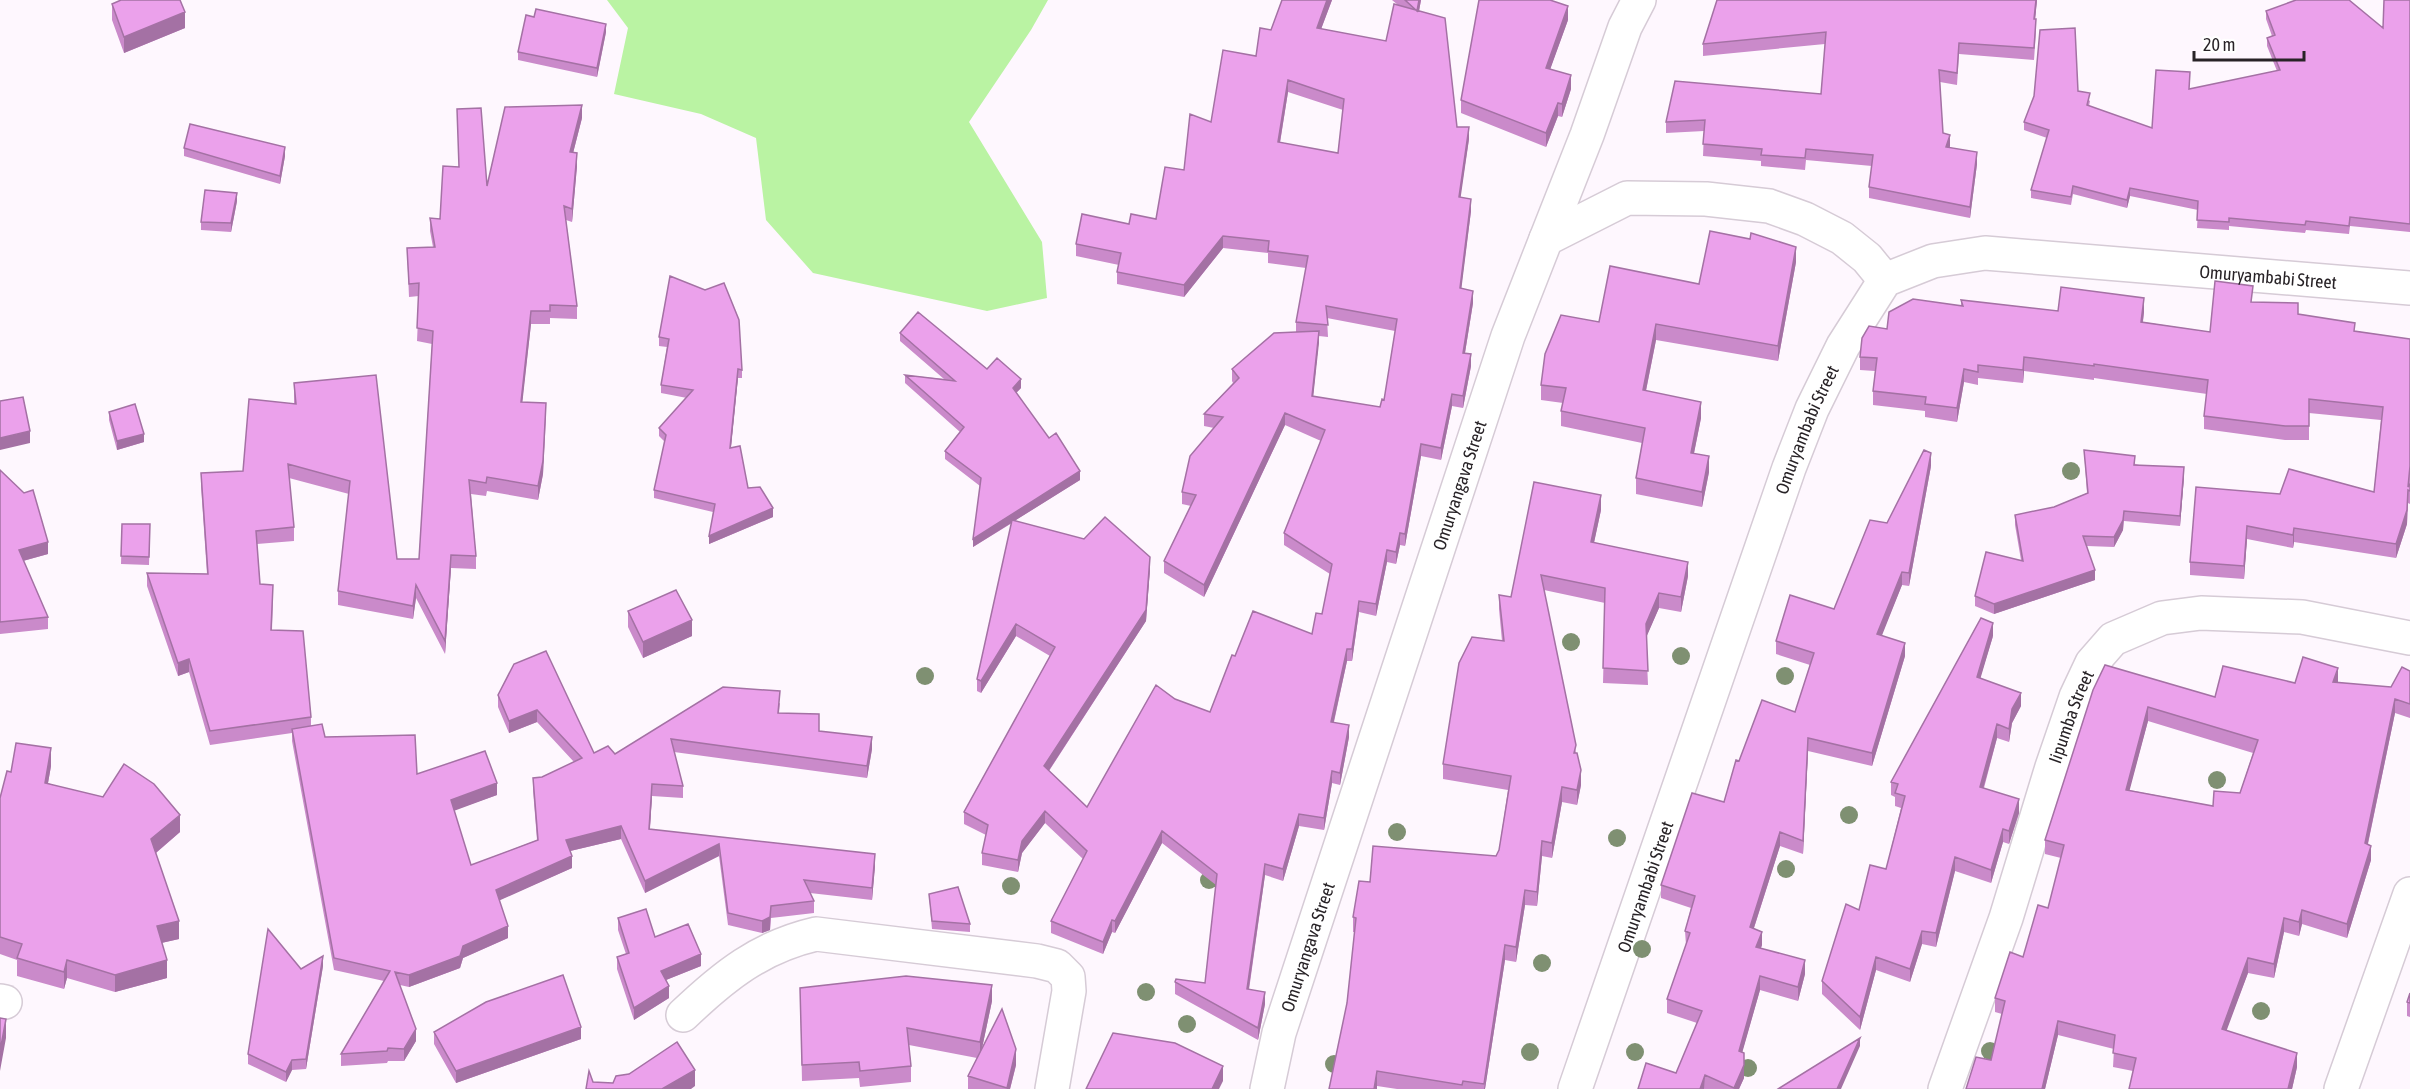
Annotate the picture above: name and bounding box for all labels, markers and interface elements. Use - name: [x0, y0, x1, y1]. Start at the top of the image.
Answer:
- scale bar: [2194, 24, 2304, 62]
- text: 20 m: [2203, 34, 2235, 55]
- street label: Omuryambabi Street: [2199, 260, 2338, 292]
- street label: Omuryambabi Street: [1770, 362, 1842, 497]
- street label: Omuryangava Street: [1428, 418, 1490, 553]
- street label: Iipumba Street: [2044, 667, 2098, 766]
- street label: Omuryambabi Street: [1612, 818, 1677, 955]
- street label: Omuryangava Street: [1276, 879, 1338, 1014]

